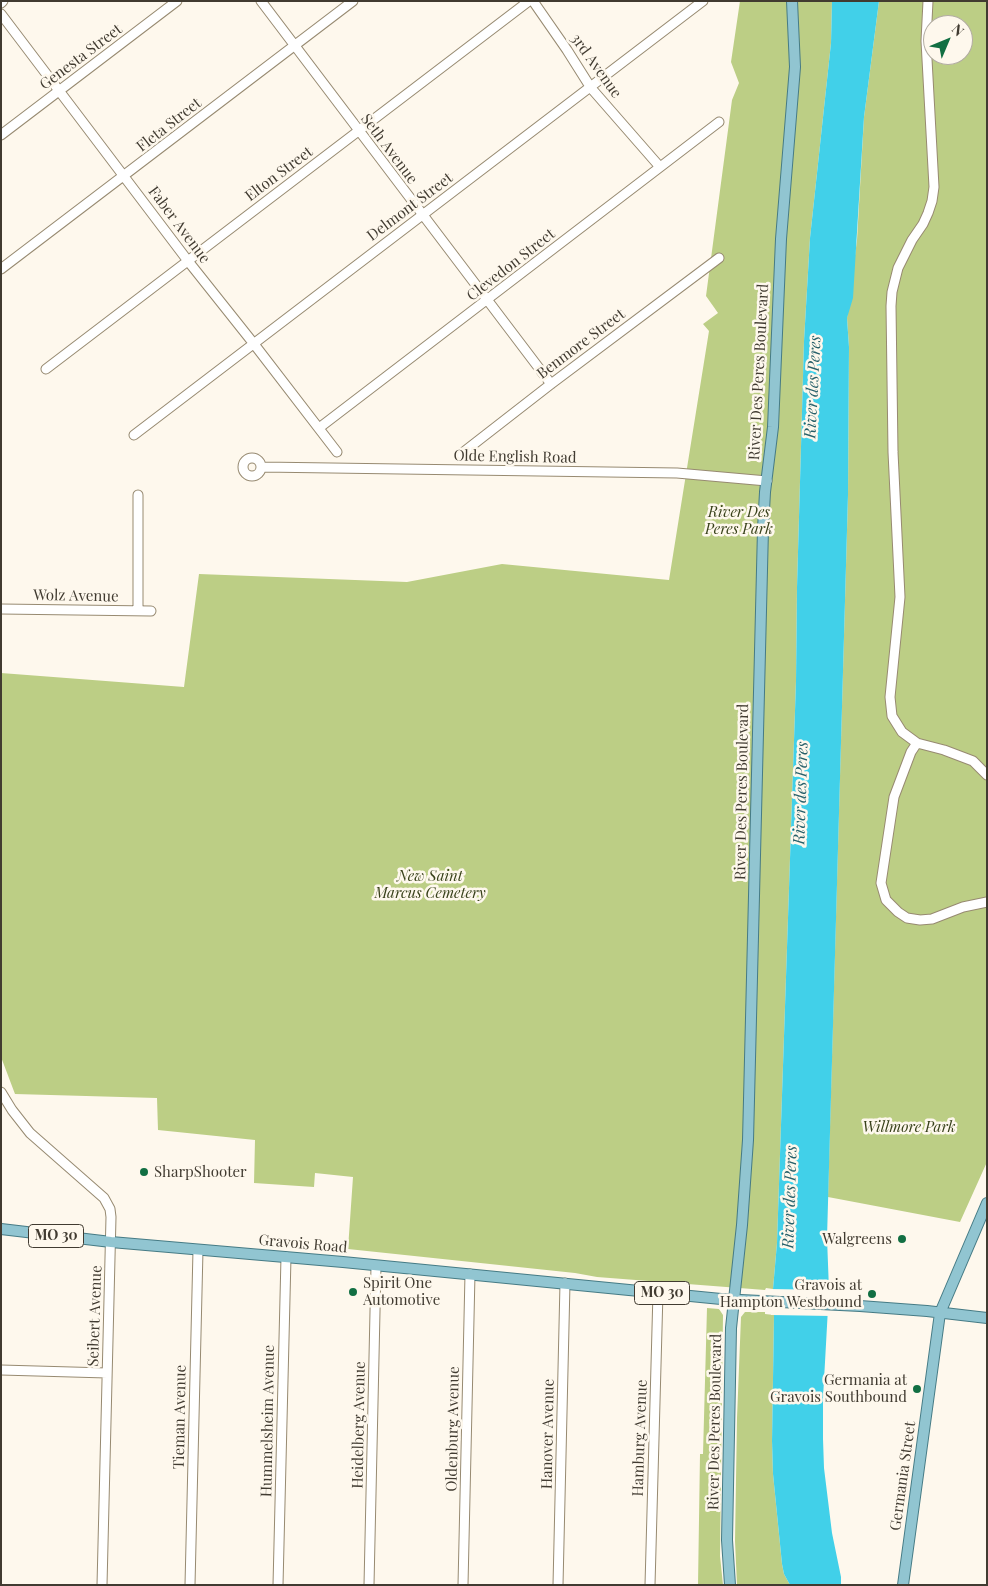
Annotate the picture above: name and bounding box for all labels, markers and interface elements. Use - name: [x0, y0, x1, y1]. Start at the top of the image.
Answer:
- north arrow: [923, 15, 973, 65]
- text: N: [948, 19, 969, 40]
- street label: Genesta Street: [36, 20, 126, 94]
- street label: 3rd Avenue: [567, 30, 625, 102]
- street label: Fleta Street: [133, 94, 205, 156]
- street label: Seth Avenue: [357, 110, 421, 188]
- street label: Elton Street: [242, 143, 316, 205]
- street label: Delmont Street: [364, 169, 456, 245]
- street label: Faber Avenue: [144, 183, 214, 267]
- street label: Clevedon Street: [463, 225, 559, 305]
- street label: River Des Peres Boulevard: [745, 283, 773, 461]
- street label: Benmore Street: [533, 305, 629, 383]
- water label: River des Peres: [801, 335, 825, 439]
- street label: Olde English Road: [453, 447, 577, 467]
- park label: River Des Peres Park: [705, 503, 773, 538]
- street label: Wolz Avenue: [33, 586, 119, 606]
- street label: River Des Peres Boulevard: [731, 704, 753, 880]
- water label: River des Peres: [790, 741, 812, 845]
- park label: New Saint Marcus Cemetery: [374, 867, 486, 902]
- park label: Willmore Park: [862, 1118, 956, 1136]
- water label: River des Peres: [779, 1145, 801, 1249]
- place label: SharpShooter: [154, 1163, 247, 1181]
- marker: SharpShooter: [138, 1166, 150, 1178]
- road number: MO 30: [28, 1224, 84, 1248]
- place label: Walgreens: [822, 1230, 892, 1248]
- street label: Gravois Road: [258, 1231, 348, 1257]
- marker: Walgreens: [896, 1233, 908, 1245]
- street label: Seibert Avenue: [84, 1265, 106, 1367]
- place label: Spirit One Automotive: [363, 1274, 440, 1309]
- place label: Gravois at Hampton Westbound: [720, 1276, 862, 1311]
- road number: MO 30: [634, 1282, 690, 1305]
- marker: Spirit One Automotive: [347, 1286, 359, 1298]
- marker: Gravois at Hampton Westbound: [866, 1288, 878, 1300]
- street label: River Des Peres Boulevard: [704, 1334, 726, 1510]
- street label: Hummelsheim Avenue: [258, 1345, 278, 1497]
- street label: Heidelberg Avenue: [349, 1361, 369, 1489]
- street label: Tieman Avenue: [170, 1365, 190, 1469]
- street label: Oldenburg Avenue: [443, 1366, 463, 1492]
- place label: Germania at Gravois Southbound: [770, 1371, 907, 1406]
- street label: Hanover Avenue: [538, 1379, 558, 1489]
- street label: Hamburg Avenue: [629, 1379, 651, 1497]
- marker: Germania at Gravois Southbound: [911, 1383, 923, 1395]
- street label: Germania Street: [886, 1420, 920, 1532]

